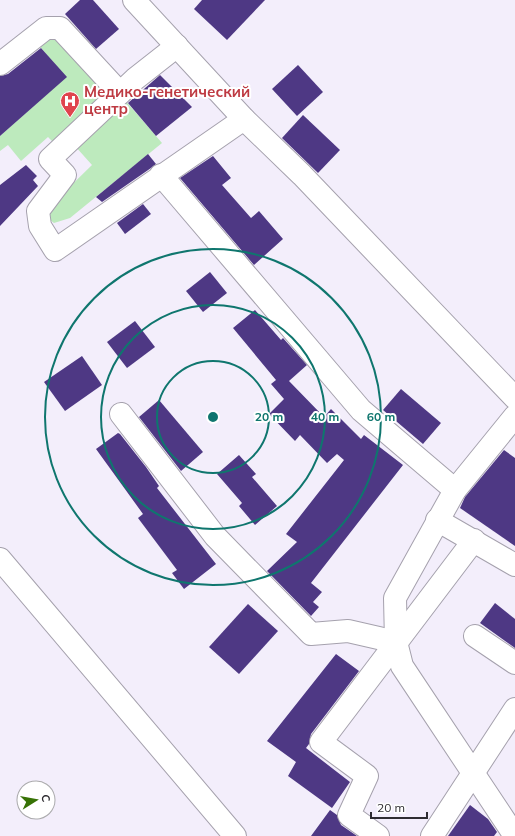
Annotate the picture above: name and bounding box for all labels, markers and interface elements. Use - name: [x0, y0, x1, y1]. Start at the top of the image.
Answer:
- place label: Медико-генетический центр: [84, 82, 250, 118]
- hospital icon: Медико-генетический центр: [59, 90, 81, 118]
- text: 20 m: [255, 409, 283, 424]
- text: 40 m: [311, 409, 339, 424]
- text: 60 m: [367, 409, 395, 424]
- centre of rings: [206, 410, 220, 424]
- north arrow: [16, 780, 56, 820]
- text: С: [38, 793, 53, 804]
- scale bar: [371, 794, 427, 820]
- text: 20 m: [377, 800, 405, 815]

